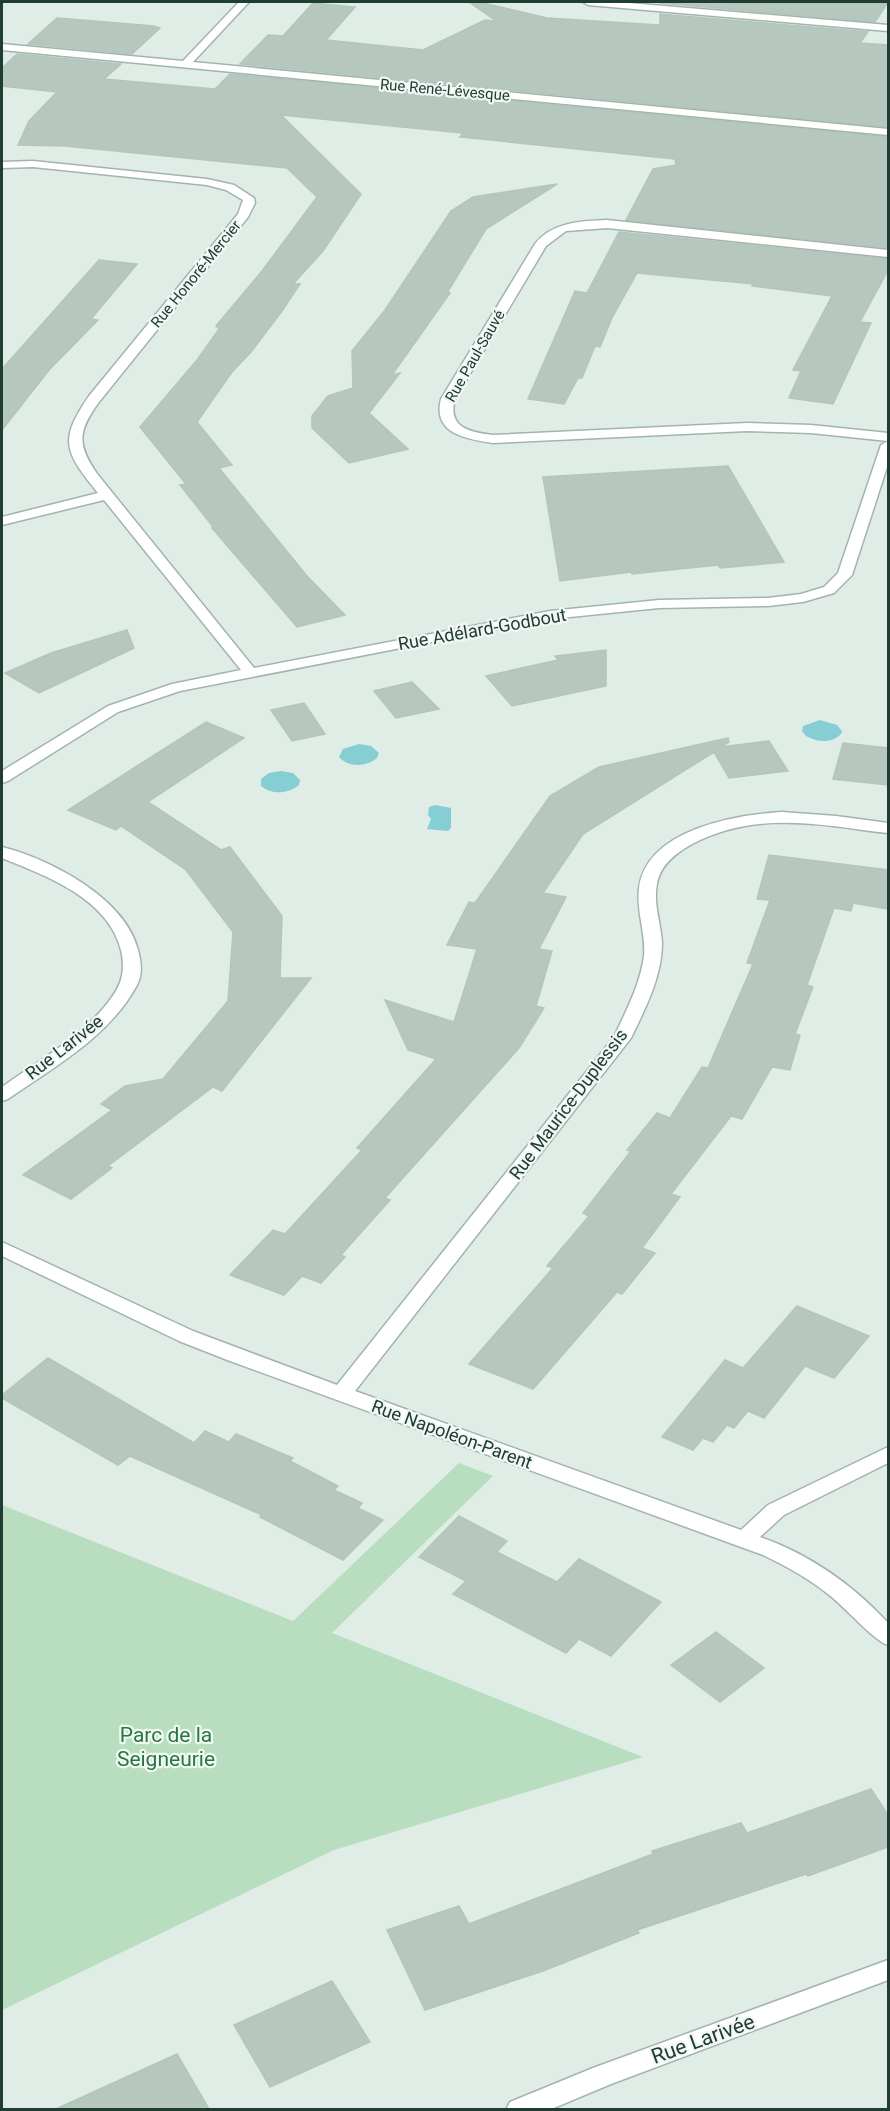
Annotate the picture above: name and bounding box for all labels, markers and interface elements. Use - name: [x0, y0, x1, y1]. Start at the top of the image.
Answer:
- street label: Rue René-Lévesque: [379, 75, 511, 105]
- street label: Rue Honoré-Mercier: [147, 217, 245, 331]
- street label: Rue Paul-Sauvé: [441, 307, 509, 405]
- street label: Rue Adélard-Godbout: [396, 604, 568, 654]
- street label: Rue Larivée: [21, 1010, 107, 1084]
- street label: Rue Maurice-Duplessis: [505, 1025, 631, 1183]
- street label: Rue Napoléon-Parent: [369, 1395, 535, 1473]
- park label: Parc de la Seigneurie: [117, 1723, 215, 1771]
- street label: Rue Larivée: [648, 2009, 758, 2069]

